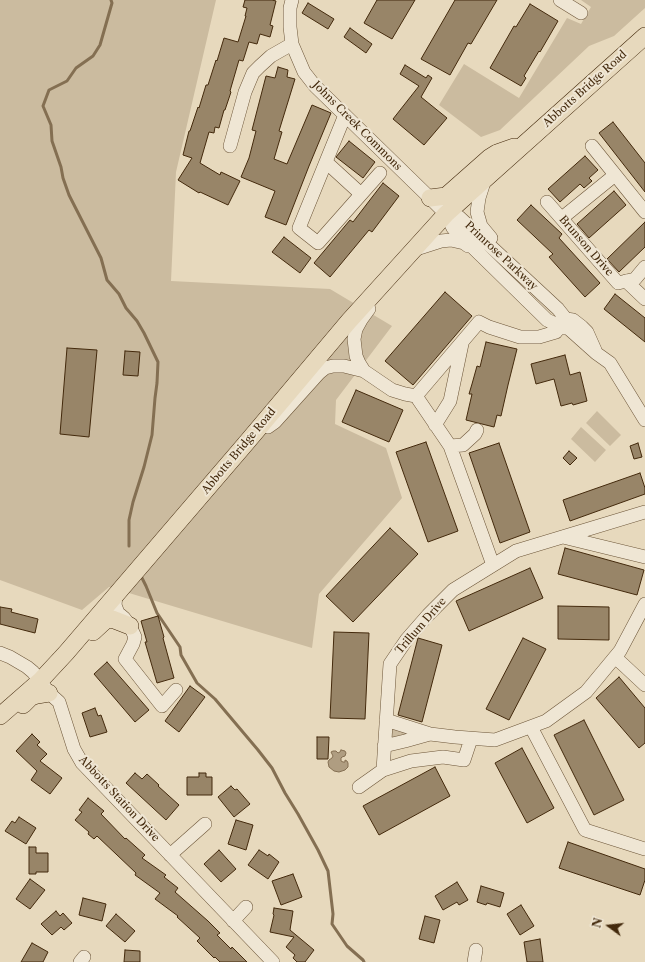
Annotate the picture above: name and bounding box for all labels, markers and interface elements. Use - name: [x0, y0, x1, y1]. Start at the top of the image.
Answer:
- street label: Abbotts Bridge Road: [540, 48, 630, 130]
- street label: Johns Creek Commons: [310, 79, 404, 173]
- street label: Brunson Drive: [556, 213, 616, 279]
- street label: Primrose Parkway: [462, 219, 540, 293]
- street label: Abbotts Bridge Road: [199, 405, 279, 497]
- street label: Trillum Drive: [393, 595, 449, 657]
- street label: Abbotts Station Drive: [76, 753, 162, 845]
- north arrow: [589, 906, 629, 946]
- text: N: [589, 916, 605, 929]

